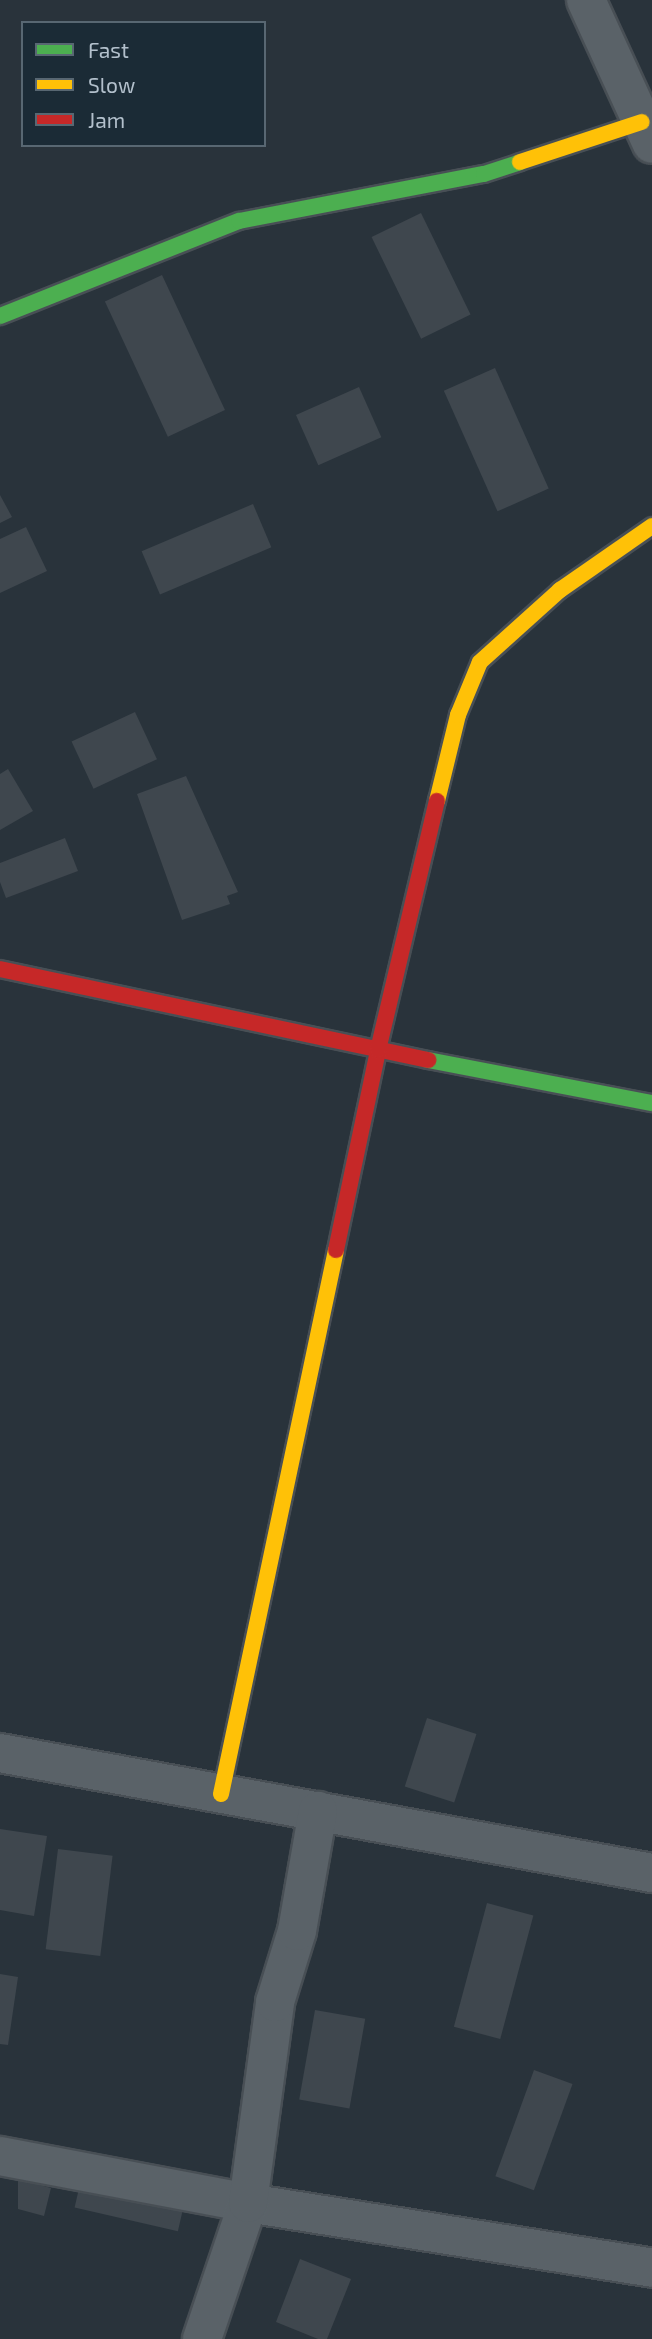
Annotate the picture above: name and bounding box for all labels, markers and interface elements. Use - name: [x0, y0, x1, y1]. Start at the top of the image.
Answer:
- legend: [21, 21, 266, 147]
- text: Fast: [88, 37, 129, 62]
- text: Slow: [88, 72, 135, 97]
- text: Jam: [88, 107, 125, 132]

